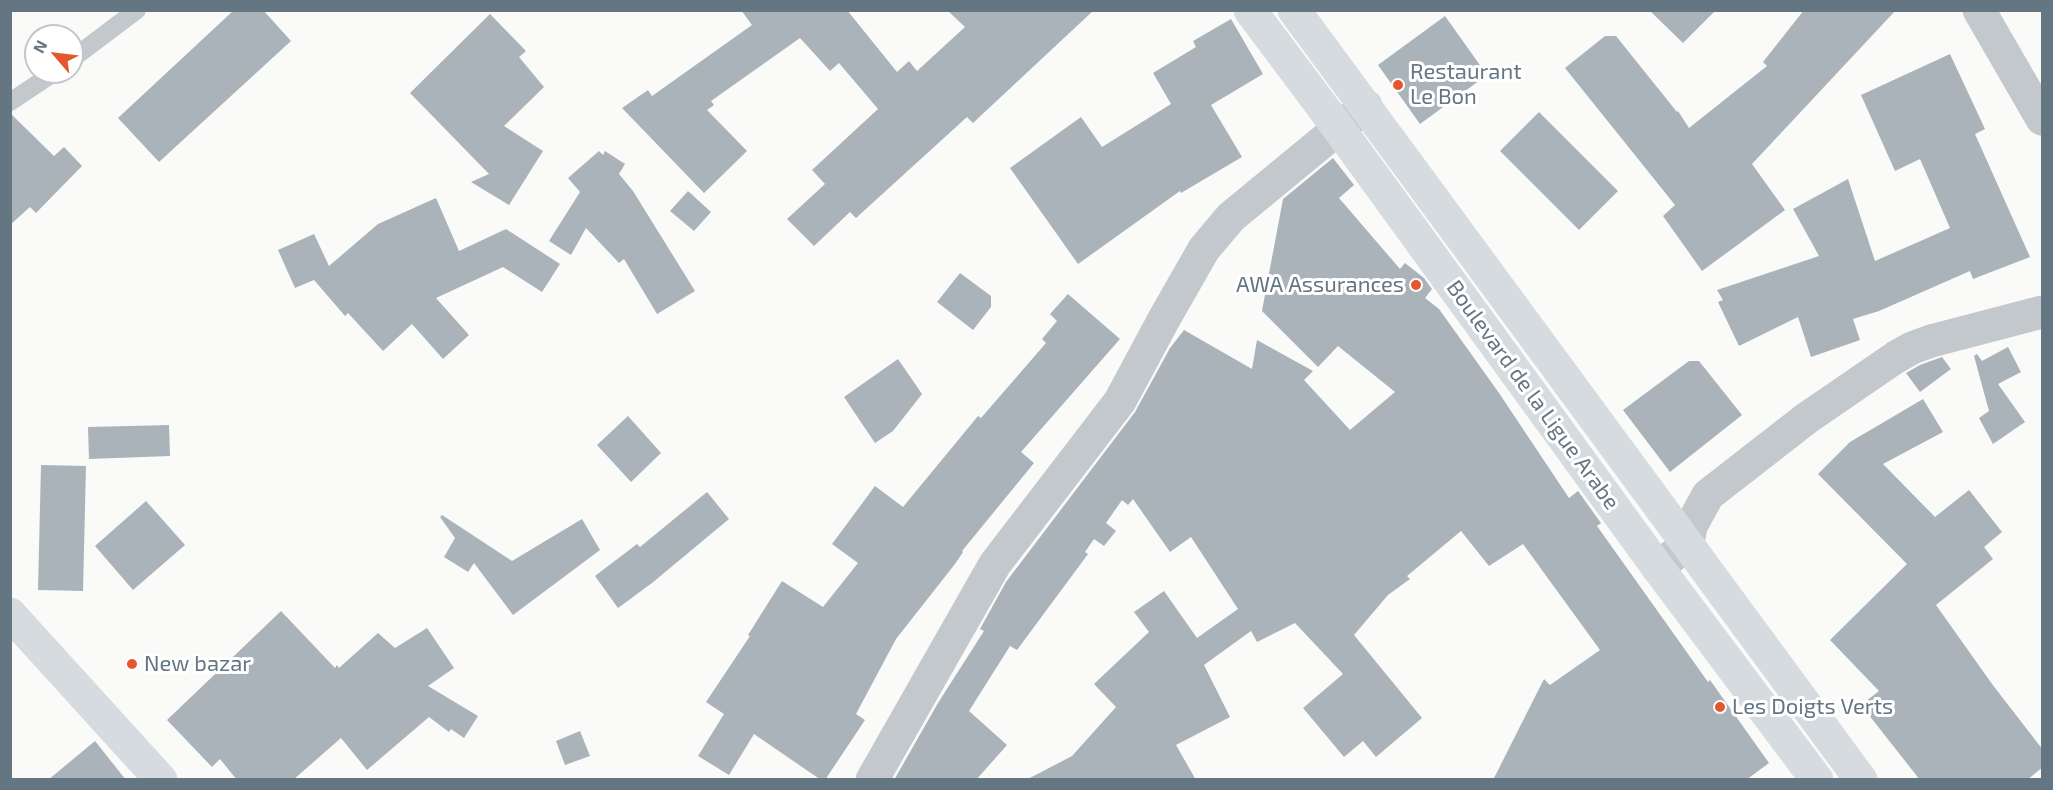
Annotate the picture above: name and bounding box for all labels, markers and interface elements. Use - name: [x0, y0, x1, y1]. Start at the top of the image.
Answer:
- north arrow: [24, 24, 84, 84]
- text: N: [28, 37, 51, 56]
- place label: Restaurant Le Bon: [1410, 59, 1522, 110]
- marker: Restaurant Le Bon: [1391, 78, 1405, 92]
- place label: AWA Assurances: [1236, 272, 1404, 298]
- street label: Boulevard de la Ligue Arabe: [1441, 275, 1625, 515]
- marker: AWA Assurances: [1409, 278, 1423, 292]
- place label: New bazar: [144, 651, 251, 677]
- marker: New bazar: [125, 657, 139, 671]
- place label: Les Doigts Verts: [1732, 694, 1893, 720]
- marker: Les Doigts Verts: [1713, 700, 1727, 714]

